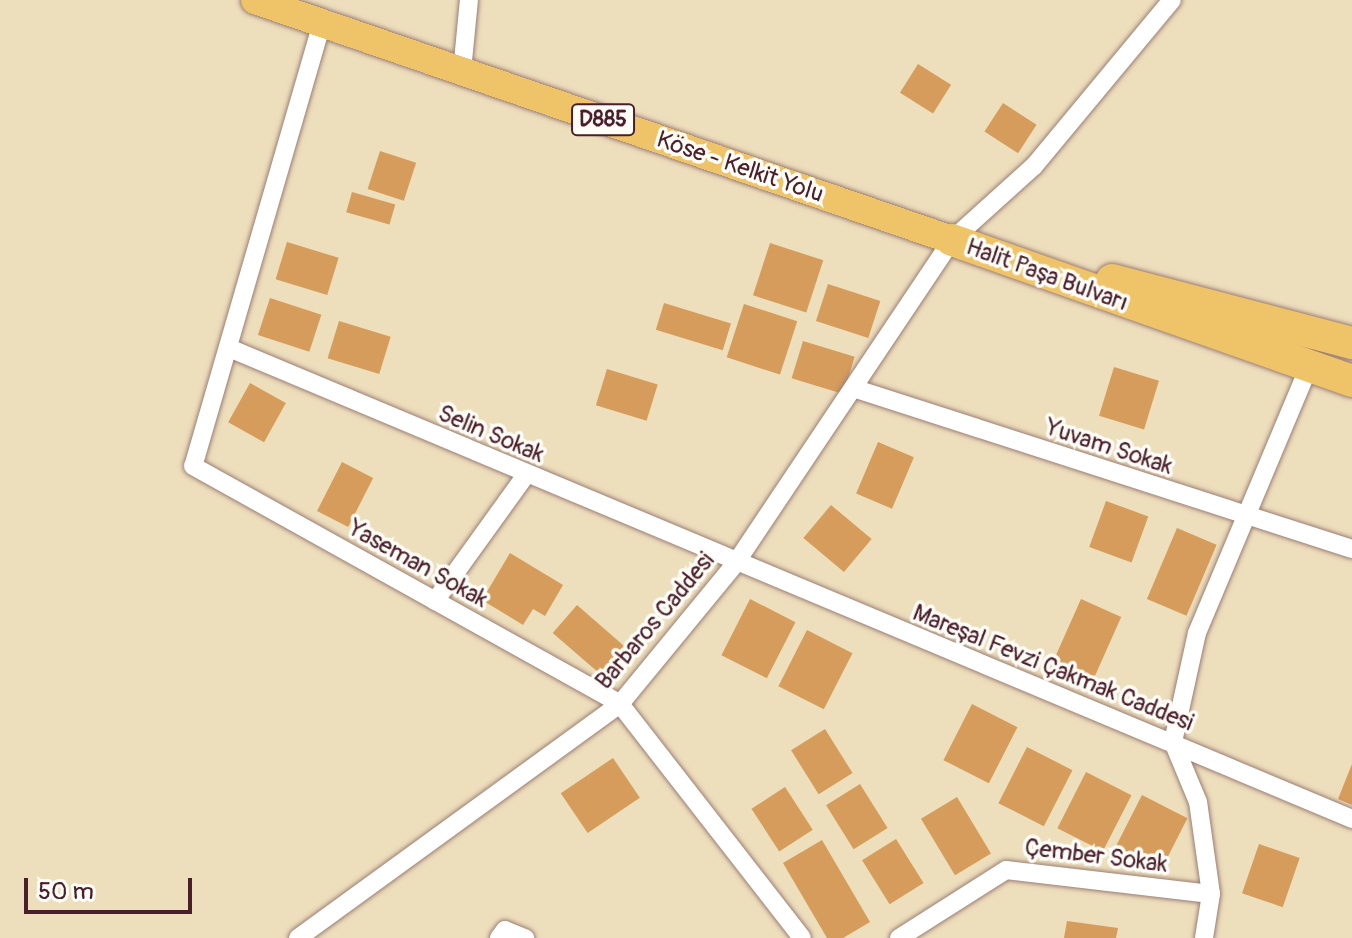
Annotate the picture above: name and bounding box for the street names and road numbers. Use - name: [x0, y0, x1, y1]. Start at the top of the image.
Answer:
- road number: D885: [571, 102, 635, 138]
- street label: Köse - Kelkit Yolu: [653, 125, 827, 209]
- street label: Halit Paşa Bulvarı: [962, 232, 1132, 318]
- street label: Selin Sokak: [434, 399, 548, 469]
- street label: Yuvam Sokak: [1042, 413, 1176, 481]
- street label: Yaseman Sokak: [343, 514, 493, 614]
- street label: Barbaros Caddesi: [589, 547, 721, 695]
- street label: Mareşal Fevzi Çakmak Caddesi: [909, 598, 1197, 738]
- street label: Çember Sokak: [1023, 833, 1169, 879]

